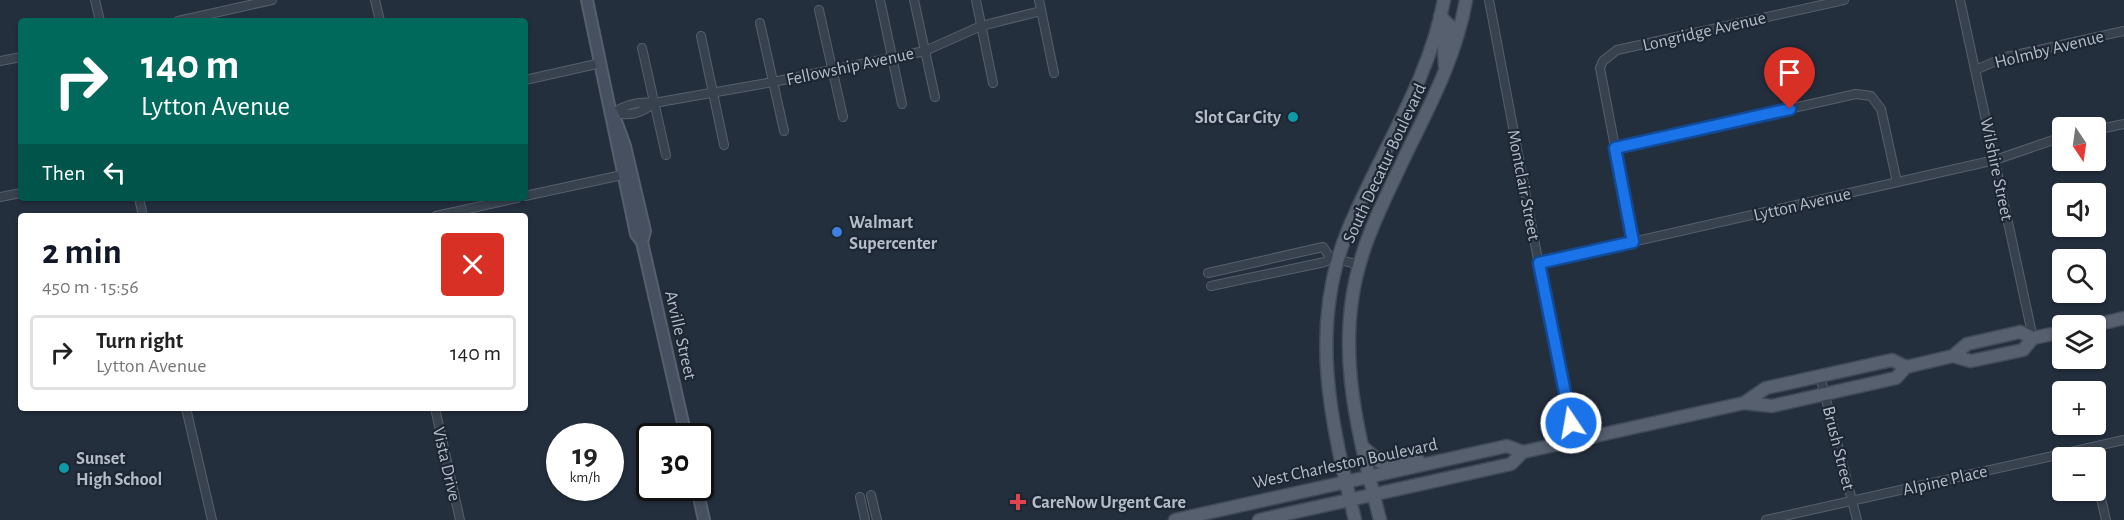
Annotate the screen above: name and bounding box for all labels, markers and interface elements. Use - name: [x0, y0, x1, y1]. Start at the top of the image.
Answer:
- street label: Longridge Avenue: [1641, 9, 1768, 55]
- street label: Holmby Avenue: [1993, 28, 2106, 72]
- icon: right: [42, 42, 120, 120]
- text: 140 m: [141, 44, 239, 86]
- street label: Fellowship Avenue: [785, 45, 916, 89]
- pin: [1764, 47, 1815, 109]
- icon: arrive: [1773, 56, 1806, 89]
- street label: South Decatur Boulevard: [1340, 81, 1430, 246]
- text: Lytton Avenue: [141, 93, 290, 120]
- place label: Slot Car City: [1195, 109, 1282, 127]
- marker: Slot Car City: [1286, 110, 1300, 124]
- street label: Wilshire Street: [1976, 116, 2016, 223]
- north arrow: [2052, 117, 2106, 171]
- map controls: [2052, 117, 2106, 501]
- street label: Montclair Street: [1503, 128, 1543, 242]
- icon: left: [98, 156, 131, 189]
- text: Then: [42, 162, 86, 184]
- button: sound: [2052, 183, 2106, 237]
- street label: Lytton Avenue: [1752, 185, 1853, 225]
- place label: Walmart Supercenter: [849, 214, 938, 253]
- marker: Walmart Supercenter: [830, 225, 844, 239]
- button: close: [441, 233, 504, 296]
- text: 2 min: [42, 234, 122, 270]
- button: search: [2052, 249, 2106, 303]
- text: 450 m · 15:56: [42, 277, 139, 297]
- street label: Arville Street: [661, 289, 699, 382]
- button: layers: [2052, 315, 2106, 369]
- text: Turn right: [96, 330, 183, 352]
- icon: right: [45, 336, 78, 369]
- text: 140 m: [450, 342, 501, 364]
- text: Lytton Avenue: [96, 356, 206, 376]
- button: +: [2052, 381, 2106, 435]
- position arrow: [1539, 391, 1603, 455]
- street label: Brush Street: [1819, 404, 1857, 492]
- speed limit sign: 30: [636, 423, 714, 501]
- street label: Vista Drive: [429, 425, 463, 503]
- street label: West Charleston Boulevard: [1251, 436, 1439, 492]
- text: 19: [572, 440, 598, 470]
- button: −: [2052, 447, 2106, 501]
- place label: Sunset High School: [76, 450, 162, 489]
- marker: Sunset High School: [57, 461, 71, 475]
- street label: Alpine Place: [1901, 463, 1989, 499]
- text: km/h: [570, 470, 600, 485]
- marker: CareNow Urgent Care: [1009, 493, 1027, 511]
- place label: CareNow Urgent Care: [1032, 494, 1186, 512]

